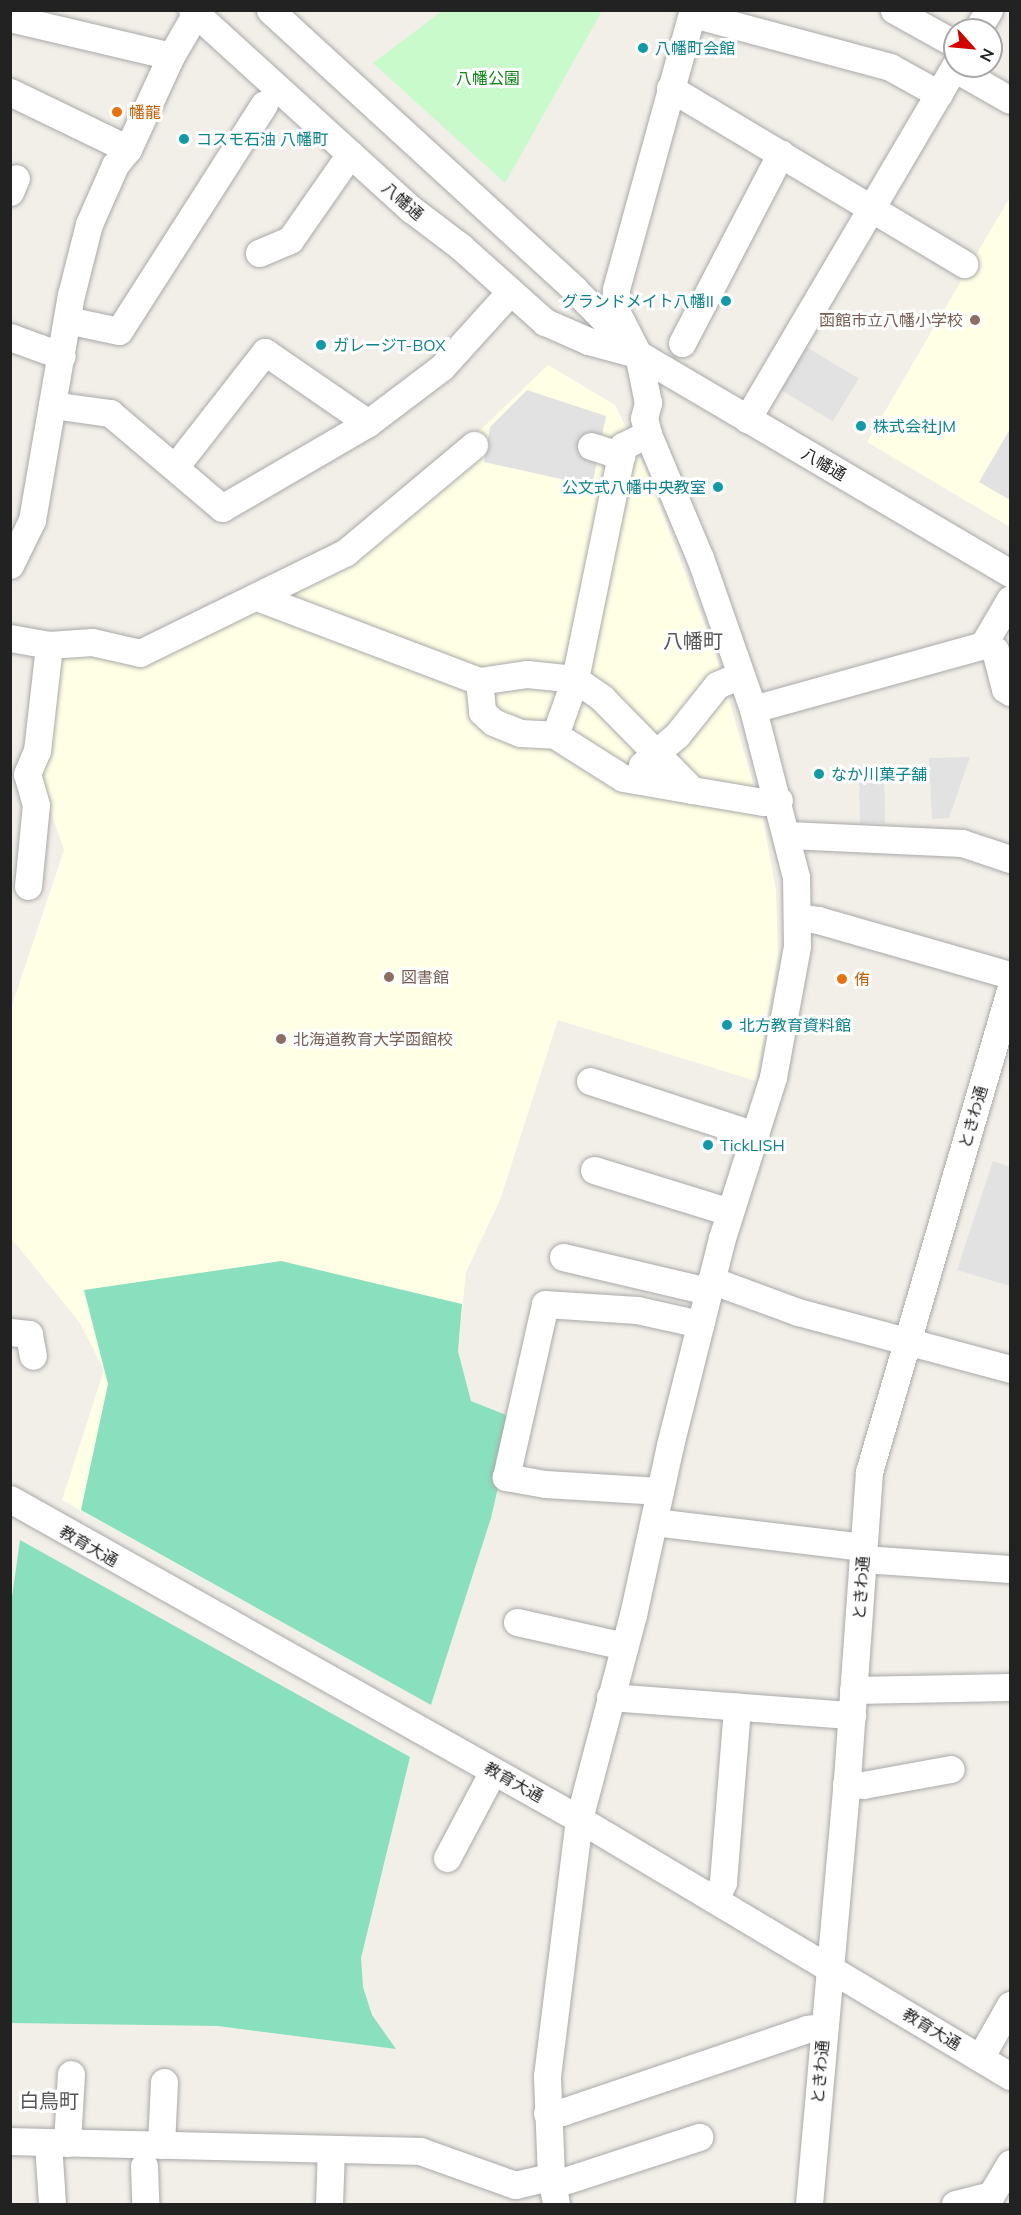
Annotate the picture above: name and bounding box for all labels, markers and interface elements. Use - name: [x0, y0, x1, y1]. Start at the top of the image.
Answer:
- north arrow: [943, 18, 1003, 78]
- place label: 八幡町会館: [655, 38, 735, 58]
- marker: 八幡町会館: [636, 41, 650, 55]
- text: N: [976, 45, 999, 65]
- park label: 八幡公園: [456, 68, 520, 88]
- place label: 幡龍: [129, 102, 161, 122]
- marker: 幡龍: [110, 105, 124, 119]
- place label: コスモ石油 八幡町: [196, 129, 328, 149]
- marker: コスモ石油 八幡町: [177, 132, 191, 146]
- street label: 八幡通: [379, 178, 427, 224]
- place label: グランドメイト八幡II: [562, 291, 714, 311]
- marker: グランドメイト八幡II: [719, 294, 733, 308]
- place label: 函館市立八幡小学校: [819, 310, 963, 330]
- marker: 函館市立八幡小学校: [968, 313, 982, 327]
- place label: ガレージT-BOX: [333, 335, 446, 355]
- marker: ガレージT-BOX: [314, 338, 328, 352]
- place label: 株式会社JM: [873, 416, 956, 436]
- marker: 株式会社JM: [854, 419, 868, 433]
- street label: 八幡通: [798, 444, 850, 484]
- place label: 公文式八幡中央教室: [562, 477, 706, 497]
- marker: 公文式八幡中央教室: [711, 480, 725, 494]
- district label: 八幡町: [663, 628, 723, 652]
- place label: なか川菓子舗: [831, 764, 927, 784]
- marker: なか川菓子舗: [812, 767, 826, 781]
- place label: 図書館: [401, 967, 449, 987]
- place label: 侑: [854, 969, 870, 989]
- marker: 図書館: [382, 970, 396, 984]
- marker: 侑: [835, 972, 849, 986]
- place label: 北方教育資料館: [739, 1015, 851, 1035]
- marker: 北方教育資料館: [720, 1018, 734, 1032]
- place label: 北海道教育大学函館校: [293, 1029, 453, 1049]
- marker: 北海道教育大学函館校: [274, 1032, 288, 1046]
- street label: ときわ通: [955, 1084, 991, 1150]
- place label: TickLISH: [720, 1135, 785, 1155]
- marker: TickLISH: [701, 1138, 715, 1152]
- street label: 教育大通: [56, 1522, 122, 1570]
- street label: ときわ通: [849, 1555, 873, 1621]
- street label: 教育大通: [481, 1758, 547, 1806]
- street label: 教育大通: [900, 2004, 964, 2054]
- street label: ときわ通: [808, 2039, 832, 2105]
- district label: 白鳥町: [19, 2088, 79, 2112]

